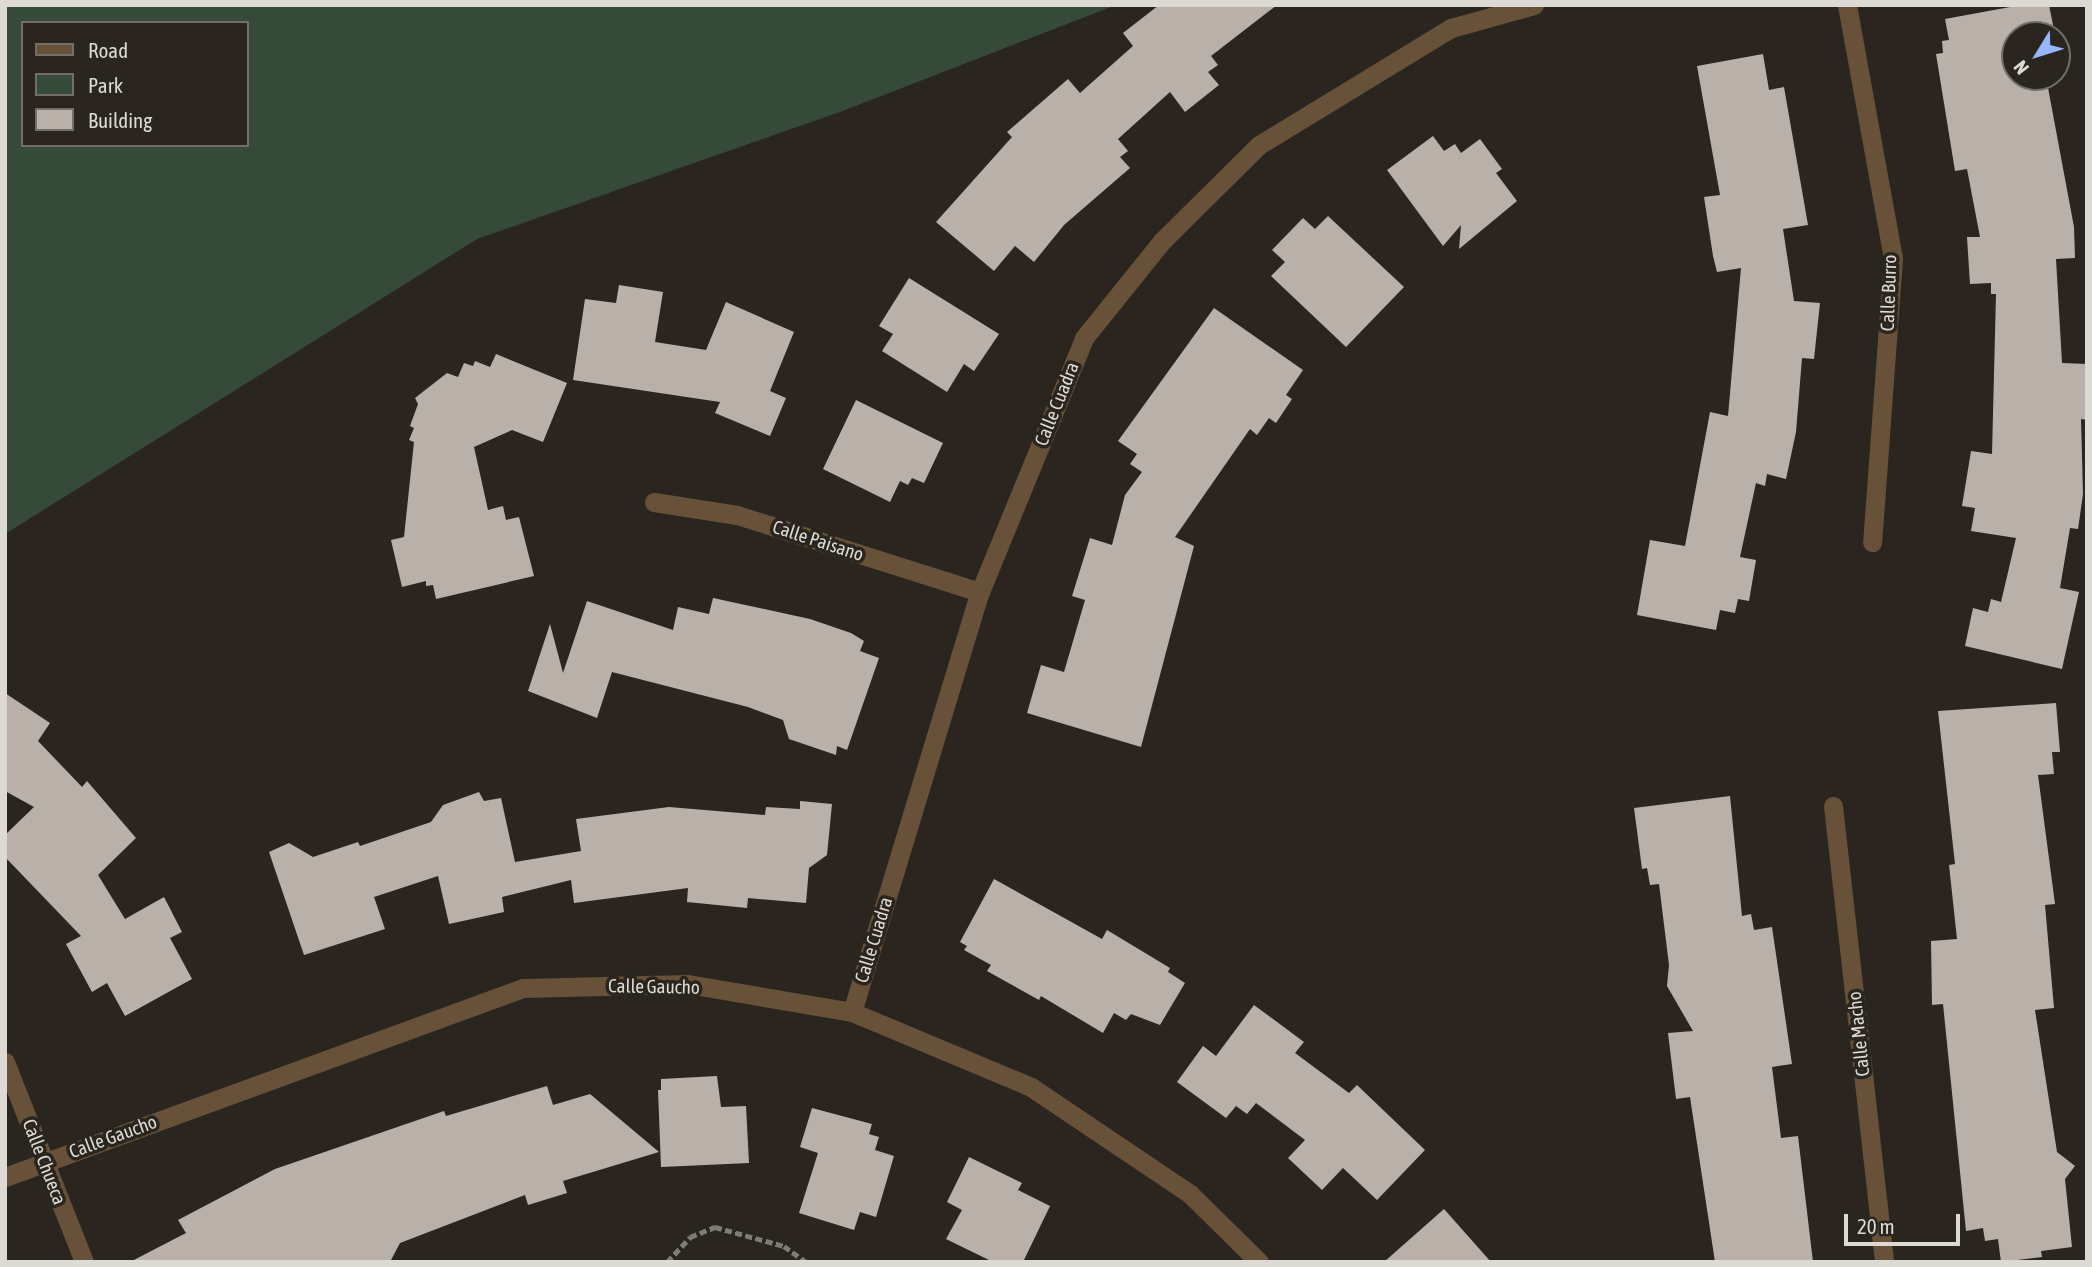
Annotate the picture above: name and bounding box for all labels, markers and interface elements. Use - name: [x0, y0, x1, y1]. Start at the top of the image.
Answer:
- legend: [21, 21, 248, 147]
- north arrow: [2001, 21, 2071, 91]
- text: Road: [88, 38, 128, 62]
- text: N: [2009, 57, 2033, 79]
- text: Park: [88, 73, 123, 97]
- text: Building: [88, 108, 152, 132]
- street label: Calle Burro: [1876, 254, 1902, 332]
- street label: Calle Cuadra: [1030, 359, 1084, 449]
- street label: Calle Paisano: [770, 516, 866, 566]
- street label: Calle Cuadra: [850, 895, 898, 985]
- street label: Calle Gaucho: [608, 975, 700, 999]
- street label: Calle Macho: [1843, 990, 1875, 1078]
- street label: Calle Gaucho: [66, 1111, 160, 1163]
- street label: Calle Chueca: [17, 1116, 71, 1208]
- scale bar: [1847, 1200, 1962, 1244]
- text: 20 m: [1857, 1214, 1895, 1238]

